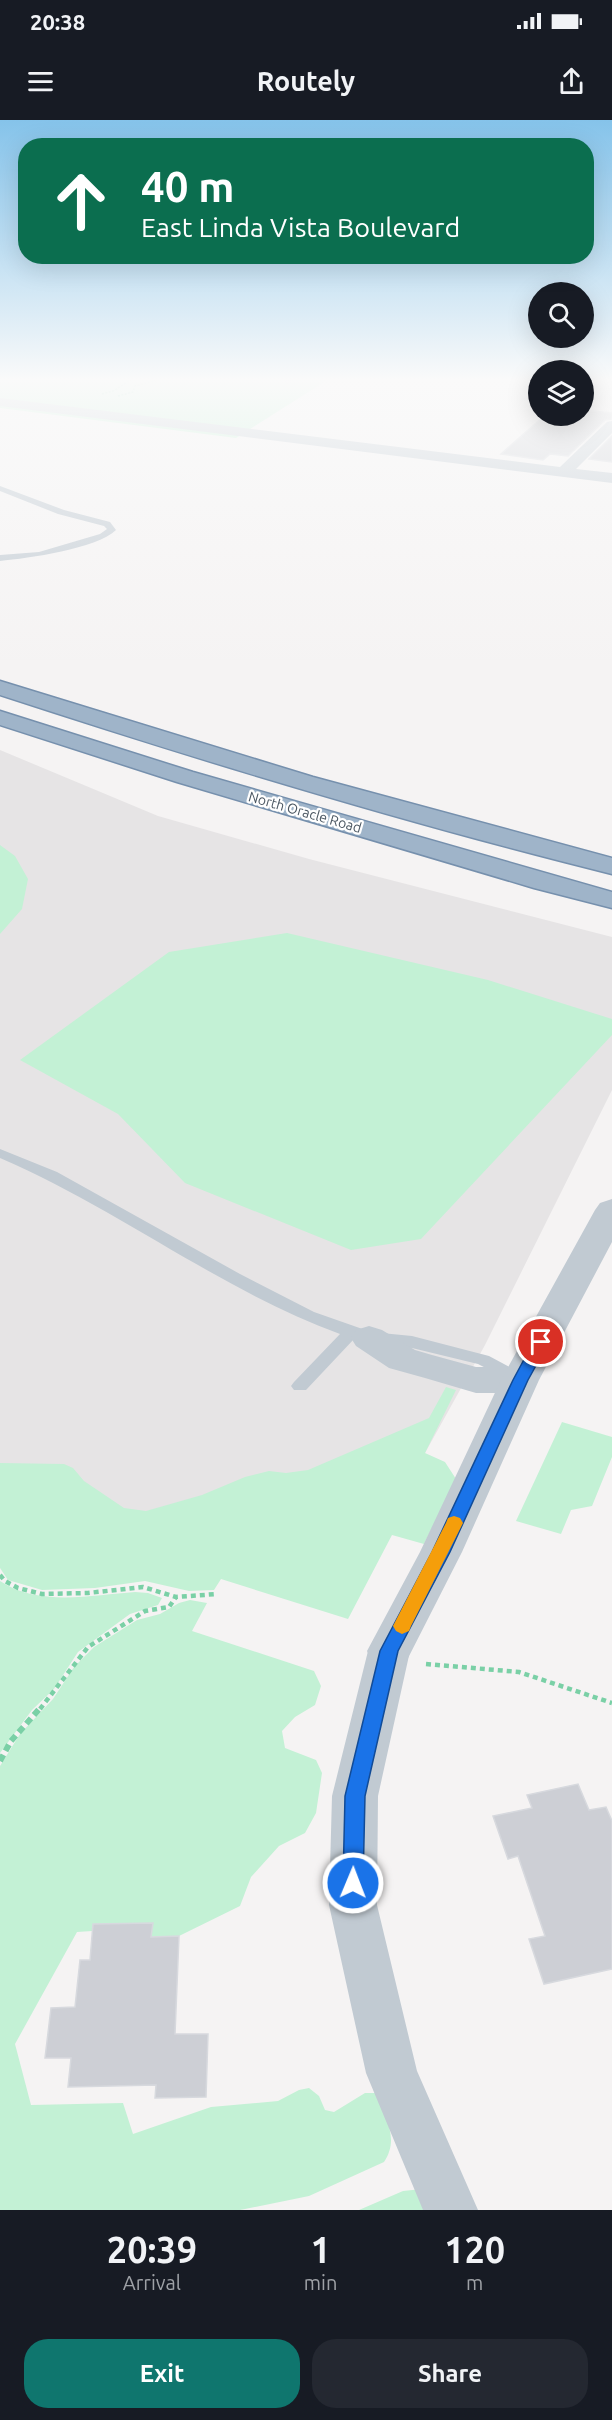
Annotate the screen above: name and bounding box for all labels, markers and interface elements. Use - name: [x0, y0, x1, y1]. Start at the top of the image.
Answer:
- text: 20:38: [30, 9, 85, 34]
- icon: menu: [24, 65, 57, 98]
- icon: share: [555, 65, 588, 98]
- text: Routely: [257, 66, 355, 96]
- icon: ahead: [42, 162, 120, 240]
- text: 40 m: [141, 163, 235, 210]
- text: East Linda Vista Boulevard: [141, 212, 460, 242]
- map controls: [528, 282, 594, 426]
- button: search: [528, 282, 594, 348]
- button: layers: [528, 360, 594, 426]
- street label: North Oracle Road: [247, 788, 363, 836]
- pin: [515, 1316, 566, 1367]
- icon: arrive: [524, 1325, 557, 1358]
- position arrow: [321, 1851, 385, 1915]
- text: 20:39: [107, 2229, 197, 2270]
- text: 1: [310, 2229, 331, 2270]
- text: 120: [444, 2229, 505, 2270]
- text: Arrival: [123, 2271, 181, 2294]
- text: min: [304, 2271, 337, 2294]
- text: m: [466, 2271, 483, 2294]
- button: Exit: [24, 2339, 300, 2408]
- button: Share: [312, 2339, 588, 2408]

